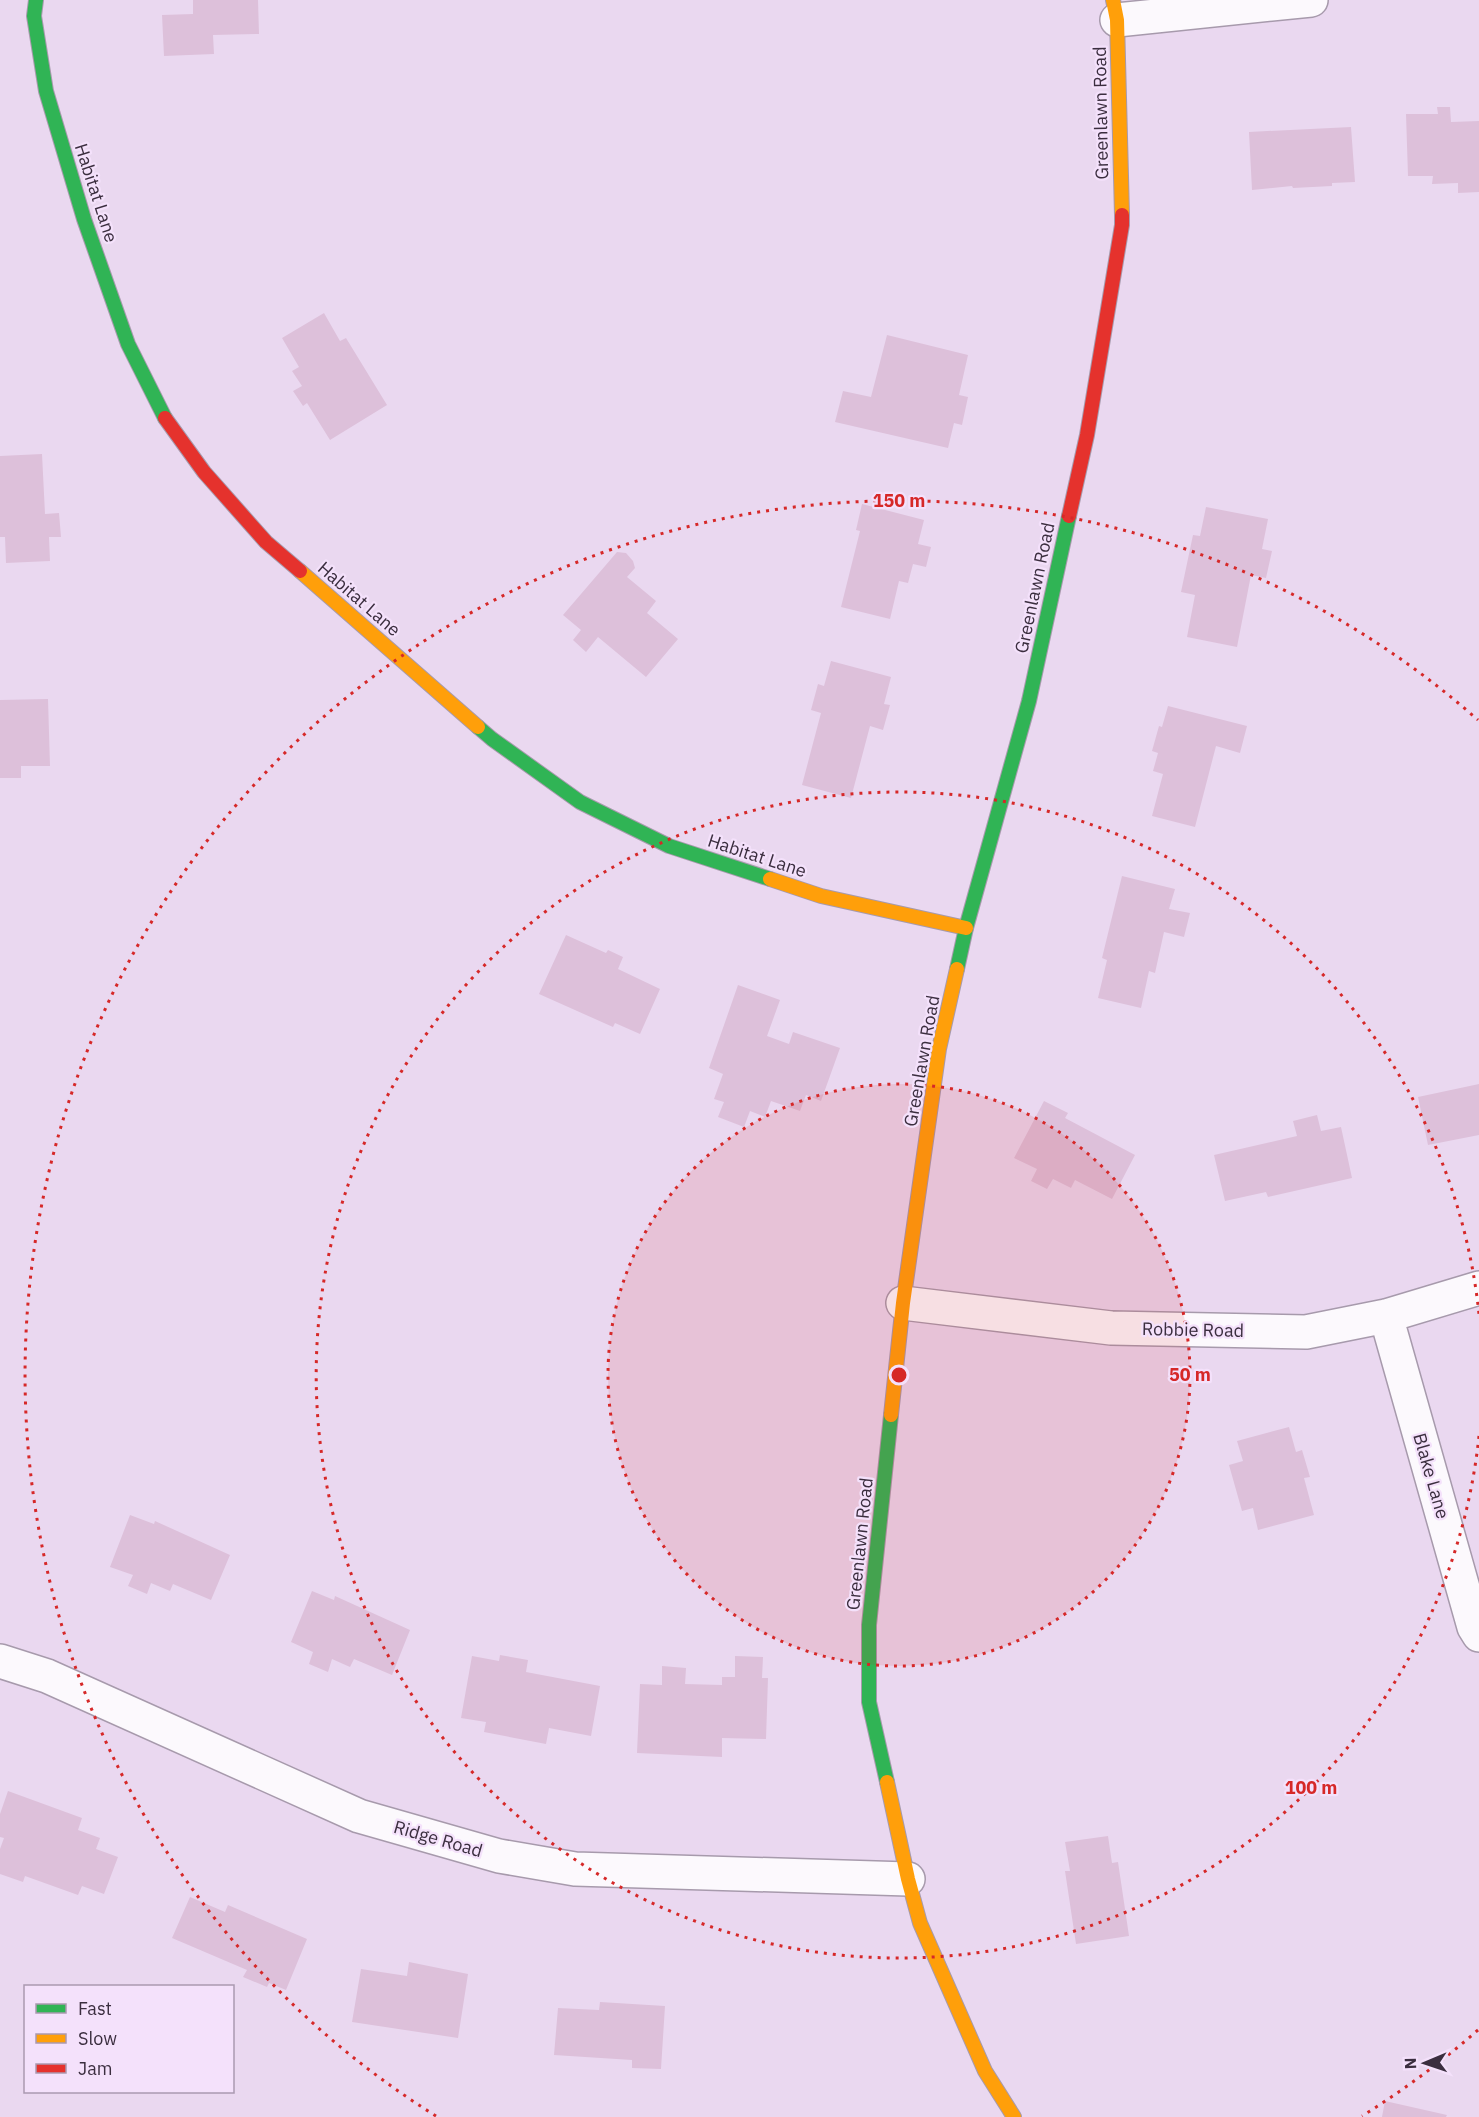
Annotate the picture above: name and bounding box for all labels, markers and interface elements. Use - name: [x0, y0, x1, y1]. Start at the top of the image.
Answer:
- street label: Greenlawn Road: [1088, 46, 1113, 180]
- street label: Habitat Lane: [70, 141, 123, 245]
- text: 150 m: [873, 489, 925, 512]
- street label: Greenlawn Road: [1009, 520, 1060, 655]
- street label: Habitat Lane: [313, 556, 406, 641]
- street label: Habitat Lane: [705, 829, 810, 882]
- street label: Greenlawn Road: [899, 993, 944, 1128]
- street label: Robbie Road: [1142, 1317, 1244, 1342]
- text: 50 m: [1169, 1363, 1211, 1386]
- centre of rings: [889, 1365, 909, 1385]
- street label: Blake Lane: [1408, 1430, 1455, 1522]
- street label: Greenlawn Road: [841, 1477, 878, 1611]
- text: 100 m: [1285, 1776, 1337, 1799]
- street label: Ridge Road: [391, 1815, 485, 1862]
- legend: [24, 1985, 234, 2093]
- text: Fast: [78, 1997, 112, 2020]
- text: Slow: [78, 2027, 117, 2050]
- north arrow: [1395, 2033, 1455, 2093]
- text: Jam: [78, 2057, 113, 2080]
- text: N: [1400, 2057, 1420, 2070]

